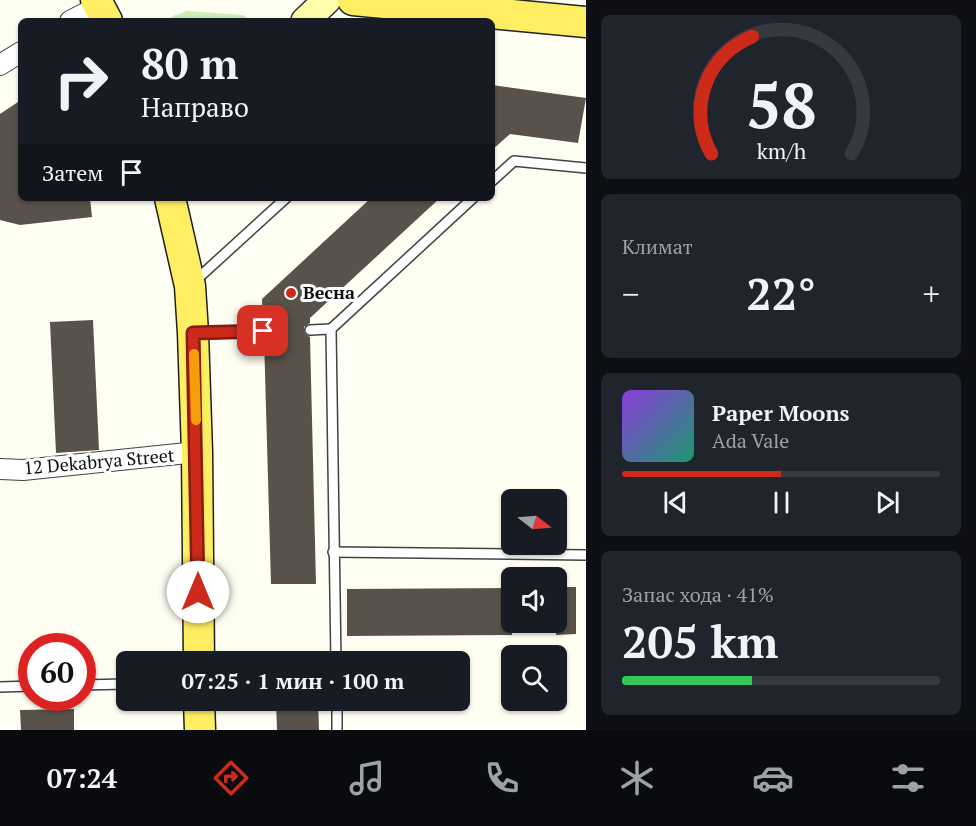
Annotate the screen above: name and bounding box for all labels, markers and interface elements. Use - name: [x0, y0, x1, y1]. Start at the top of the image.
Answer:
- text: 80 m: [141, 35, 239, 91]
- icon: right: [42, 42, 120, 120]
- text: 58: [746, 63, 816, 146]
- text: Направо: [141, 89, 249, 125]
- text: km/h: [756, 137, 806, 165]
- icon: arrive: [115, 156, 148, 189]
- text: Затем: [42, 158, 103, 187]
- text: Климат: [622, 233, 693, 260]
- text: 22°: [746, 263, 816, 323]
- text: −: [622, 272, 640, 315]
- text: +: [922, 272, 940, 315]
- place label: Весна: [303, 280, 355, 304]
- marker: Весна: [284, 286, 298, 300]
- pin: [237, 305, 288, 356]
- icon: arrive: [246, 314, 279, 347]
- text: Paper Moons: [712, 398, 850, 427]
- text: Ada Vale: [712, 427, 789, 454]
- street label: 12 Dekabrya Street: [22, 442, 176, 480]
- icon: previous: [659, 486, 692, 519]
- icon: pause: [765, 486, 798, 519]
- icon: next: [871, 486, 904, 519]
- north arrow: [501, 489, 567, 555]
- map controls: [501, 489, 567, 711]
- position arrow: [166, 560, 230, 624]
- button: sound: [501, 567, 567, 633]
- text: Запас хода · 41%: [622, 581, 774, 608]
- text: 205 km: [622, 611, 778, 671]
- speed limit sign: 60: [18, 633, 96, 711]
- button: search: [501, 645, 567, 711]
- text: 07:25 · 1 мин · 100 m: [182, 666, 404, 695]
- icon: directions: [210, 757, 252, 799]
- icon: music: [346, 757, 388, 799]
- icon: phone: [481, 757, 523, 799]
- icon: climate: [616, 757, 658, 799]
- icon: car: [752, 757, 794, 799]
- icon: filters: [887, 757, 929, 799]
- text: 07:24: [47, 760, 117, 796]

